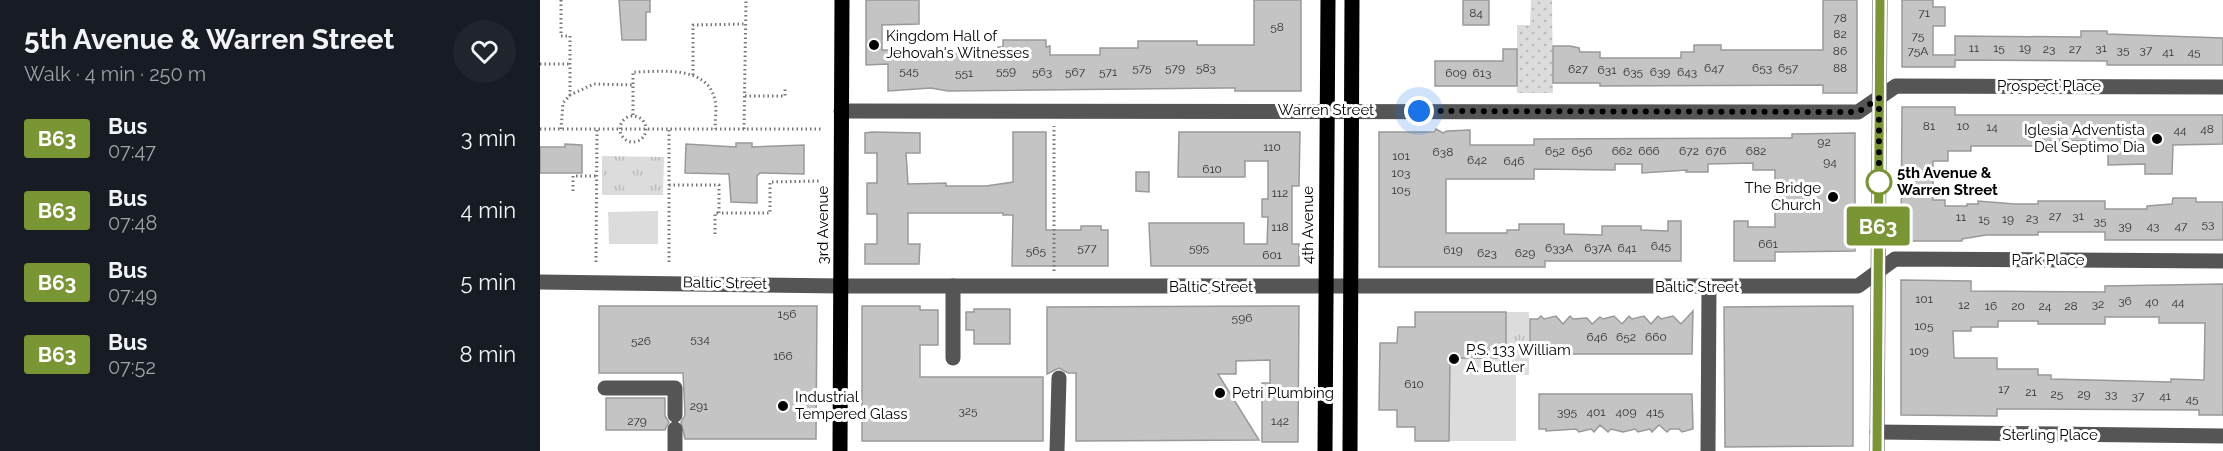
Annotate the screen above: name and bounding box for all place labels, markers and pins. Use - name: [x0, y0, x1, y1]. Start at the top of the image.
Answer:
- place label: Kingdom Hall of Jehovah's Witnesses: [886, 27, 1029, 62]
- marker: Kingdom Hall of Jehovah's Witnesses: [867, 38, 881, 52]
- place label: Iglesia Adventista Del Septimo Dia: [2024, 121, 2145, 156]
- marker: Iglesia Adventista Del Septimo Dia: [2150, 132, 2164, 146]
- place label: 5th Avenue & Warren Street: [1897, 164, 1998, 199]
- marker: 5th Avenue & Warren Street: [1866, 169, 1892, 195]
- place label: The Bridge Church: [1745, 179, 1821, 214]
- marker: The Bridge Church: [1826, 190, 1840, 204]
- place label: P.S. 133 William A. Butler: [1466, 341, 1571, 376]
- marker: P.S. 133 William A. Butler: [1447, 352, 1461, 366]
- place label: Petri Plumbing: [1232, 384, 1334, 402]
- marker: Petri Plumbing: [1213, 386, 1227, 400]
- place label: Industrial Tempered Glass: [795, 388, 908, 423]
- marker: Industrial Tempered Glass: [776, 399, 790, 413]

